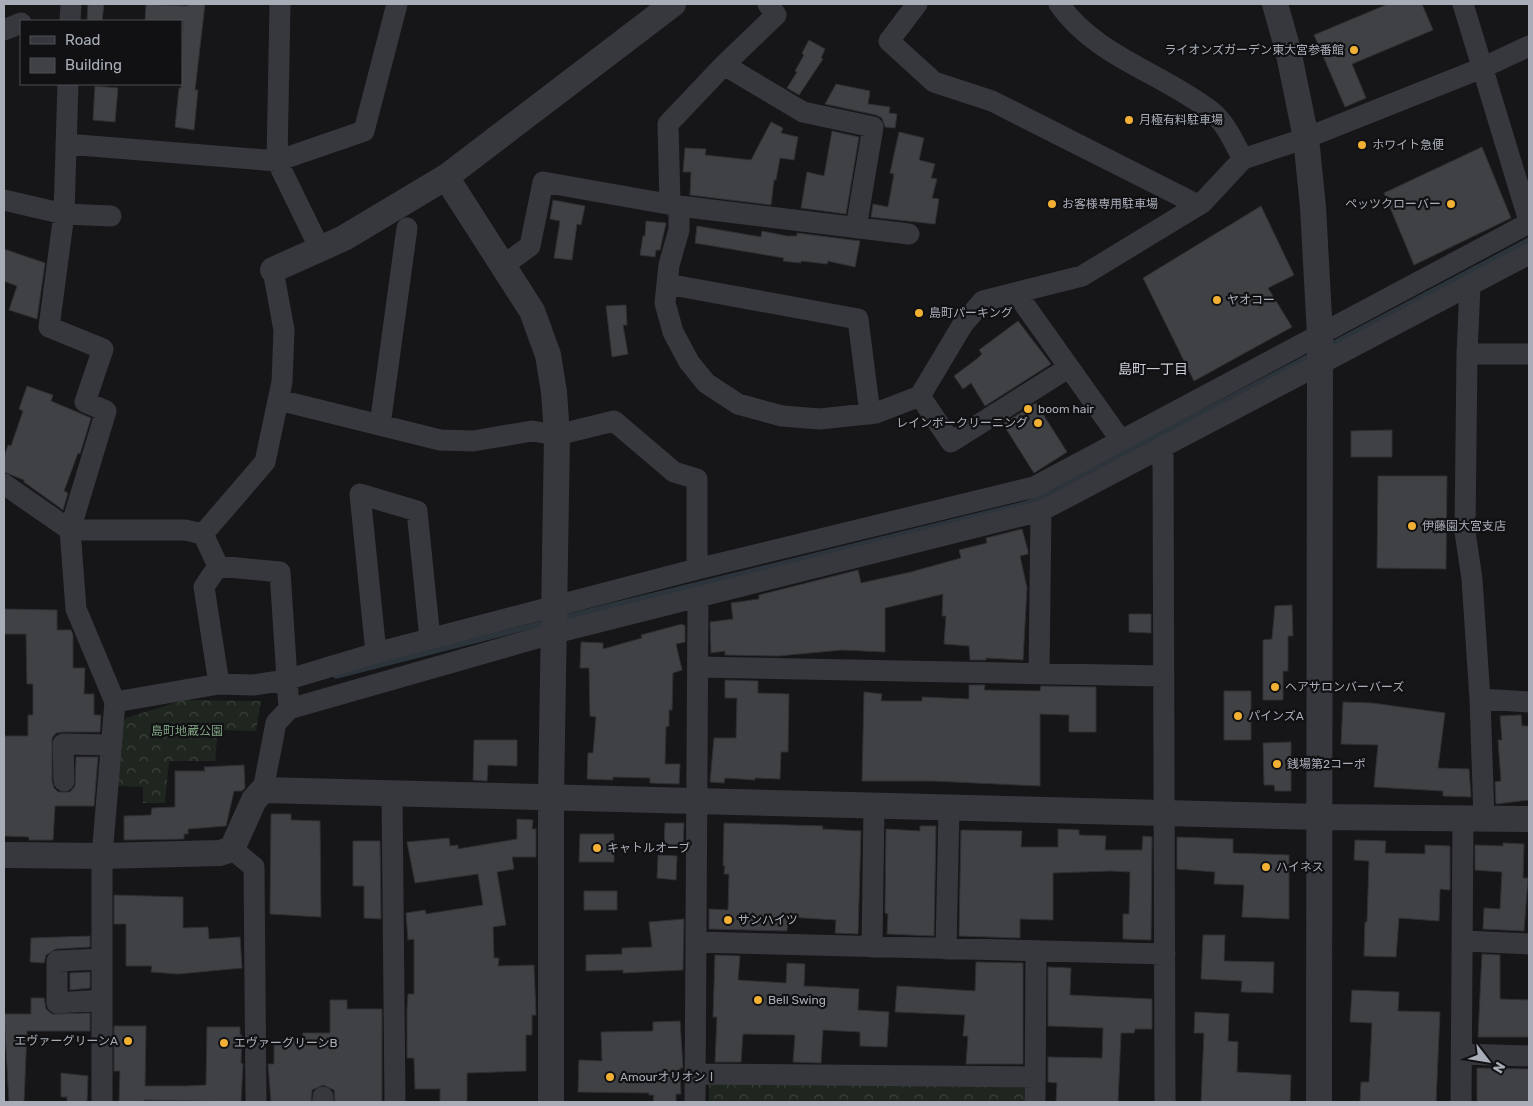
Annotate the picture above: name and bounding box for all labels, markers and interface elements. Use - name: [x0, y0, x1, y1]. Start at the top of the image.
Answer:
- legend: [20, 20, 182, 85]
- text: Road: [65, 31, 101, 49]
- place label: ライオンズガーデン東大宮参番館: [1164, 43, 1344, 57]
- marker: ライオンズガーデン東大宮参番館: [1348, 44, 1360, 56]
- text: Building: [65, 56, 122, 74]
- place label: 月極有料駐車場: [1139, 113, 1223, 127]
- marker: 月極有料駐車場: [1123, 114, 1135, 126]
- place label: ホワイト急便: [1372, 138, 1444, 152]
- marker: ホワイト急便: [1356, 139, 1368, 151]
- place label: お客様専用駐車場: [1062, 197, 1158, 211]
- place label: ペッツクローバー: [1345, 197, 1441, 211]
- marker: お客様専用駐車場: [1046, 198, 1058, 210]
- marker: ペッツクローバー: [1445, 198, 1457, 210]
- place label: ヤオコー: [1227, 293, 1275, 307]
- marker: ヤオコー: [1211, 294, 1223, 306]
- place label: 島町パーキング: [929, 306, 1013, 320]
- marker: 島町パーキング: [913, 307, 925, 319]
- district label: 島町一丁目: [1118, 361, 1188, 378]
- place label: boom hair: [1038, 402, 1094, 416]
- marker: boom hair: [1022, 403, 1034, 415]
- place label: レインボークリーニング: [896, 416, 1028, 430]
- marker: レインボークリーニング: [1032, 417, 1044, 429]
- place label: 伊藤園大宮支店: [1422, 519, 1506, 533]
- marker: 伊藤園大宮支店: [1406, 520, 1418, 532]
- place label: ヘアサロンバーバーズ: [1285, 680, 1404, 694]
- marker: ヘアサロンバーバーズ: [1269, 681, 1281, 693]
- place label: パインズA: [1248, 709, 1304, 723]
- marker: パインズA: [1232, 710, 1244, 722]
- park label: 島町地蔵公園: [151, 724, 223, 738]
- place label: 銭場第2コーポ: [1287, 757, 1366, 771]
- marker: 銭場第2コーポ: [1271, 758, 1283, 770]
- place label: キャトルオーブ: [607, 841, 690, 855]
- marker: キャトルオーブ: [591, 842, 603, 854]
- place label: ハイネス: [1276, 860, 1324, 874]
- marker: ハイネス: [1260, 861, 1272, 873]
- place label: サンハイツ: [738, 913, 798, 927]
- marker: サンハイツ: [722, 914, 734, 926]
- place label: Bell Swing: [768, 993, 826, 1007]
- marker: Bell Swing: [752, 994, 764, 1006]
- place label: エヴァーグリーンA: [15, 1034, 118, 1048]
- marker: エヴァーグリーンA: [122, 1035, 134, 1047]
- place label: エヴァーグリーンB: [234, 1036, 337, 1050]
- north arrow: [1463, 1036, 1513, 1086]
- marker: エヴァーグリーンB: [218, 1037, 230, 1049]
- text: N: [1489, 1059, 1509, 1076]
- place label: AmourオリオンⅠ: [620, 1070, 717, 1084]
- marker: AmourオリオンⅠ: [604, 1071, 616, 1083]

